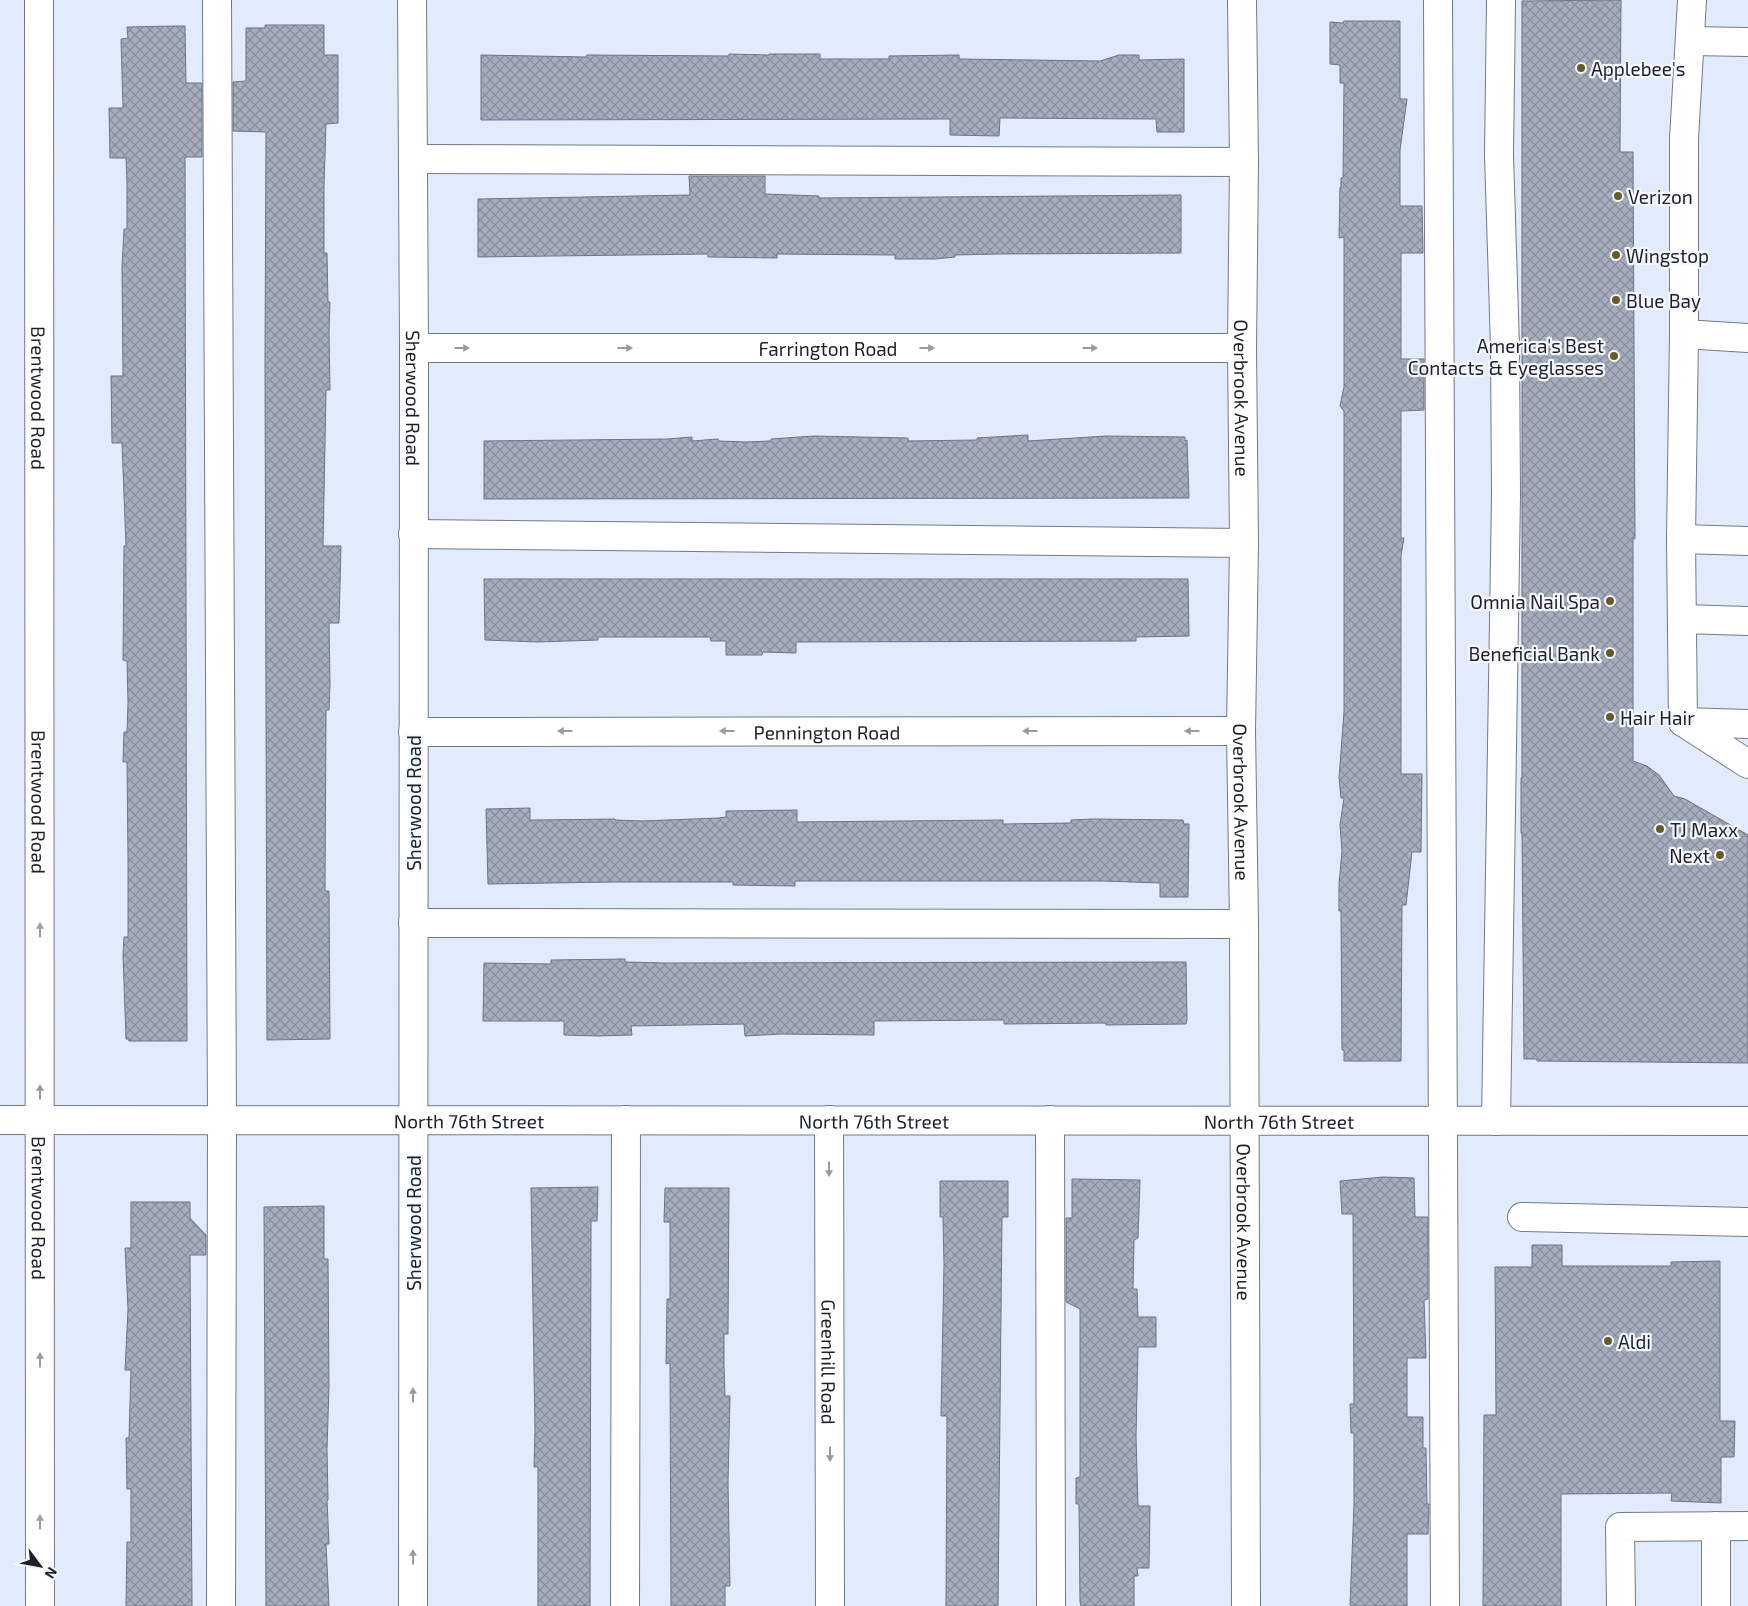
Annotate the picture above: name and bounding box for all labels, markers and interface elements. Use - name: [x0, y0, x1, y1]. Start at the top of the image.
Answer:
- place label: Applebee's: [1591, 57, 1685, 80]
- marker: Applebee's: [1575, 62, 1587, 74]
- place label: Verizon: [1628, 185, 1693, 208]
- marker: Verizon: [1612, 190, 1624, 202]
- place label: Wingstop: [1626, 244, 1709, 267]
- marker: Wingstop: [1610, 249, 1622, 261]
- place label: Blue Bay: [1626, 289, 1701, 312]
- marker: Blue Bay: [1610, 294, 1622, 306]
- street label: Overbrook Avenue: [1230, 319, 1255, 477]
- street label: Brentwood Road: [28, 326, 51, 470]
- street label: Sherwood Road: [402, 330, 426, 466]
- place label: America's Best Contacts & Eyeglasses: [1408, 334, 1604, 379]
- street label: Farrington Road: [759, 337, 898, 360]
- one-way arrow: [455, 344, 471, 352]
- one-way arrow: [617, 344, 633, 352]
- one-way arrow: [920, 344, 936, 352]
- one-way arrow: [1082, 344, 1098, 352]
- marker: America's Best Contacts & Eyeglasses: [1608, 350, 1620, 362]
- place label: Omnia Nail Spa: [1470, 590, 1600, 613]
- marker: Omnia Nail Spa: [1604, 595, 1616, 607]
- place label: Beneficial Bank: [1469, 642, 1600, 665]
- marker: Beneficial Bank: [1604, 647, 1616, 659]
- place label: Hair Hair: [1620, 706, 1695, 729]
- marker: Hair Hair: [1604, 711, 1616, 723]
- street label: Pennington Road: [754, 720, 900, 743]
- street label: Overbrook Avenue: [1229, 723, 1255, 881]
- one-way arrow: [557, 727, 573, 735]
- one-way arrow: [719, 727, 735, 735]
- one-way arrow: [1022, 727, 1038, 735]
- one-way arrow: [1184, 727, 1200, 735]
- street label: Brentwood Road: [28, 730, 51, 874]
- street label: Sherwood Road: [402, 735, 425, 871]
- place label: TJ Maxx: [1670, 818, 1738, 841]
- marker: TJ Maxx: [1654, 823, 1666, 835]
- place label: Next: [1669, 844, 1710, 867]
- marker: Next: [1714, 849, 1726, 861]
- one-way arrow: [36, 922, 44, 938]
- one-way arrow: [36, 1084, 44, 1100]
- street label: North 76th Street: [394, 1109, 544, 1132]
- street label: North 76th Street: [799, 1109, 949, 1132]
- street label: North 76th Street: [1204, 1109, 1354, 1132]
- street label: Brentwood Road: [28, 1136, 51, 1280]
- street label: Overbrook Avenue: [1233, 1143, 1257, 1301]
- street label: Sherwood Road: [402, 1155, 425, 1291]
- one-way arrow: [825, 1161, 833, 1177]
- street label: Greenhill Road: [818, 1299, 841, 1425]
- place label: Aldi: [1618, 1330, 1651, 1353]
- marker: Aldi: [1602, 1335, 1614, 1347]
- one-way arrow: [36, 1352, 44, 1368]
- one-way arrow: [409, 1387, 417, 1403]
- one-way arrow: [826, 1446, 834, 1462]
- one-way arrow: [36, 1514, 44, 1530]
- north arrow: [15, 1541, 65, 1591]
- one-way arrow: [409, 1549, 417, 1565]
- text: N: [42, 1564, 61, 1582]

